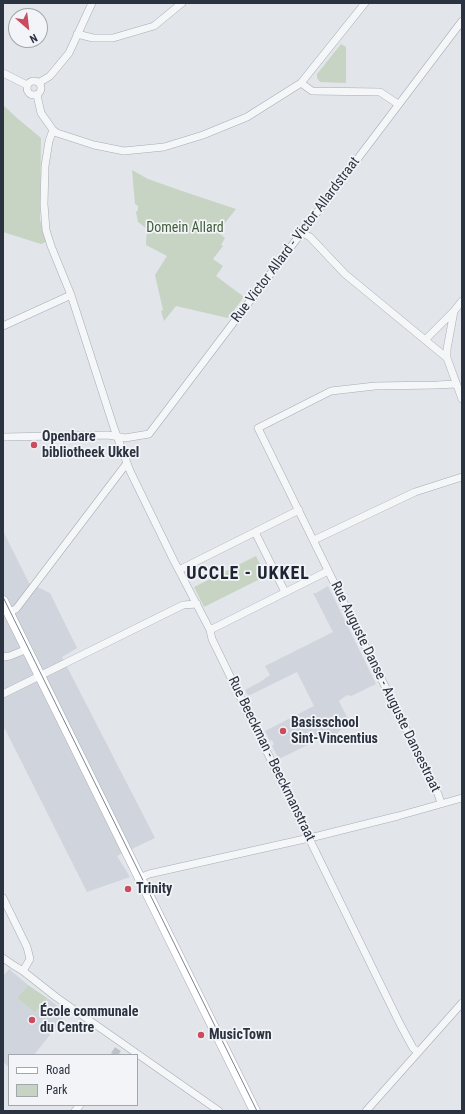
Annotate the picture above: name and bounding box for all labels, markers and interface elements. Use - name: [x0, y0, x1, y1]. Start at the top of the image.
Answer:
- north arrow: [8, 8, 48, 48]
- text: N: [27, 31, 39, 45]
- street label: Rue Victor Allard - Victor Allardstraat: [228, 154, 364, 326]
- park label: Domein Allard: [146, 220, 224, 236]
- place label: Openbare bibliotheek Ukkel: [42, 429, 139, 462]
- marker: Openbare bibliotheek Ukkel: [29, 440, 39, 450]
- district label: UCCLE - UKKEL: [186, 563, 310, 585]
- street label: Rue Auguste Danse - Auguste Dansestraat: [327, 579, 443, 795]
- street label: Rue Beeckman - Beeckmanstraat: [224, 674, 318, 844]
- place label: Basisschool Sint-Vincentius: [291, 715, 378, 748]
- marker: Basisschool Sint-Vincentius: [278, 726, 288, 736]
- place label: Trinity: [136, 881, 172, 897]
- marker: Trinity: [123, 884, 133, 894]
- place label: École communale du Centre: [40, 1004, 138, 1036]
- marker: École communale du Centre: [27, 1015, 37, 1025]
- place label: MusicTown: [209, 1027, 272, 1043]
- marker: MusicTown: [196, 1030, 206, 1040]
- legend: [8, 1054, 138, 1106]
- text: Road: [46, 1063, 70, 1077]
- text: Park: [46, 1083, 67, 1097]

